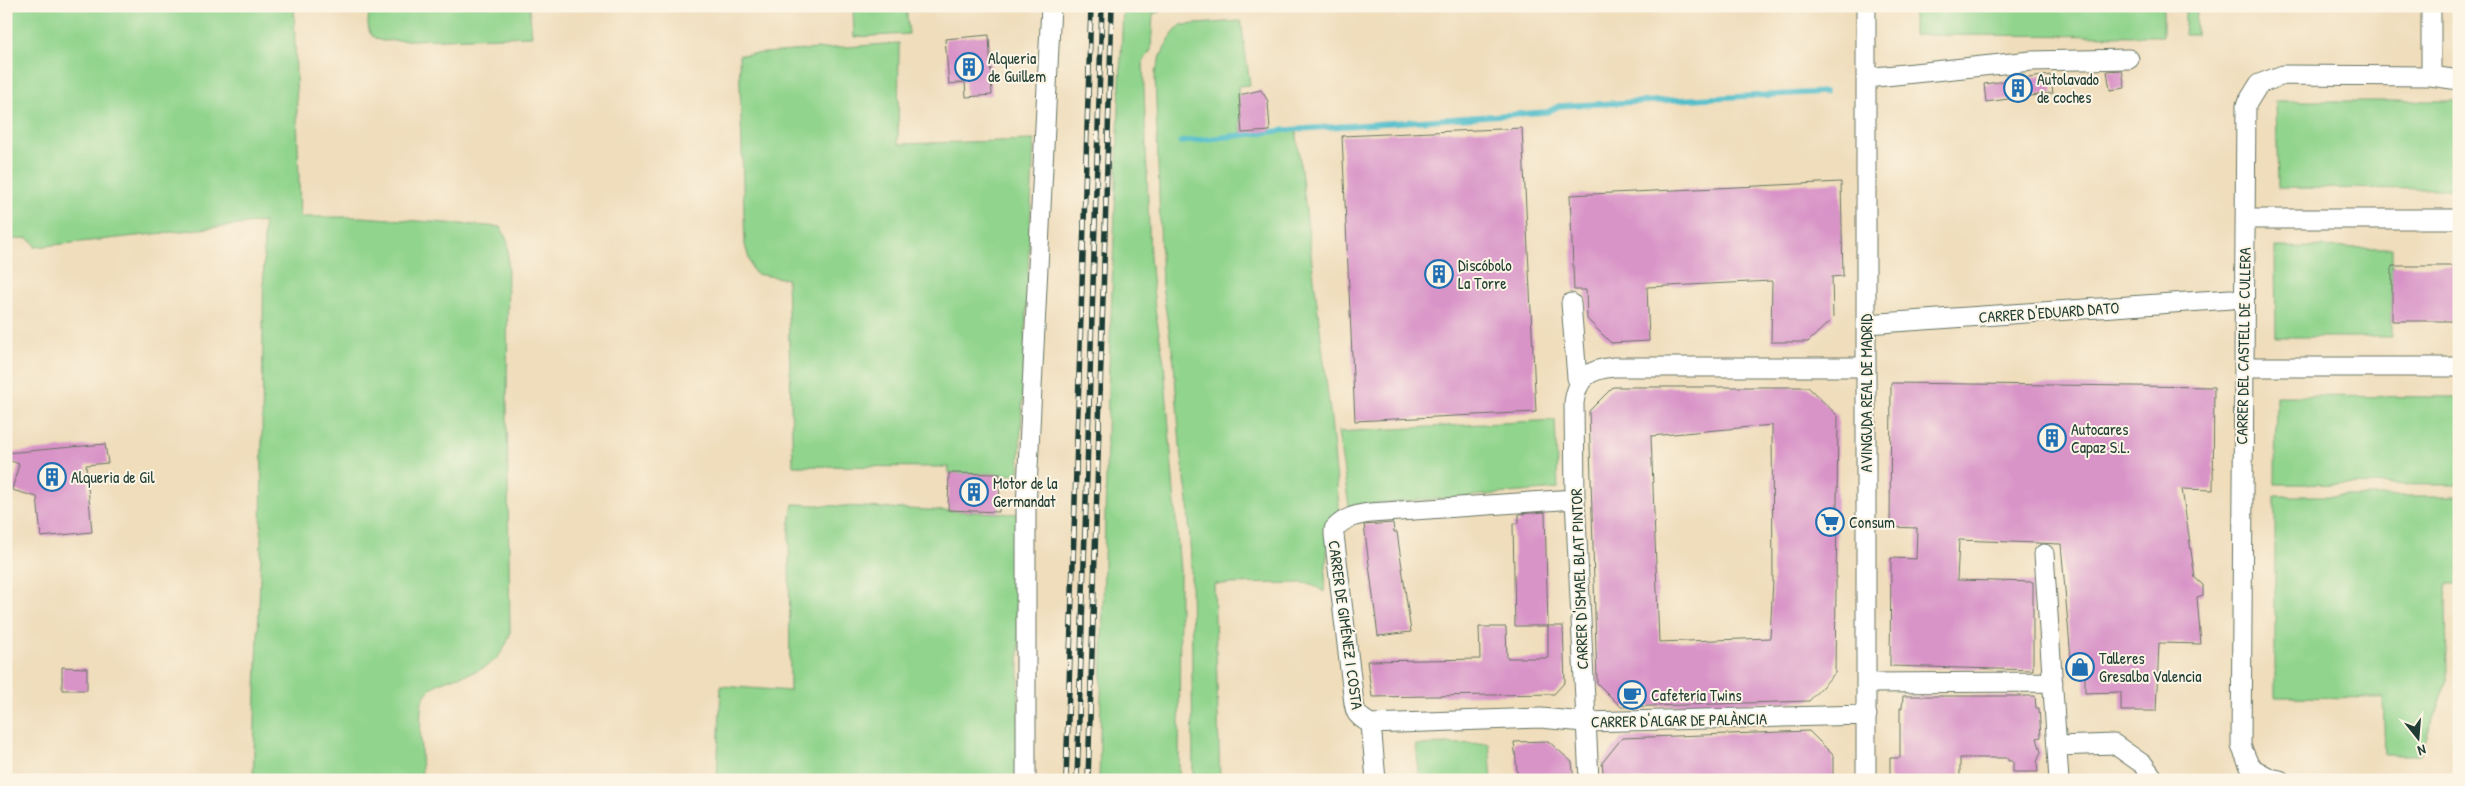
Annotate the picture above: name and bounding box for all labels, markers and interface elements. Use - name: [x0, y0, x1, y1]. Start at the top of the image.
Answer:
- place label: Alqueria de Guillem: [988, 47, 1046, 87]
- building icon: Alqueria de Guillem: [954, 52, 984, 82]
- place label: Autolavado de coches: [2037, 68, 2100, 108]
- building icon: Autolavado de coches: [2003, 73, 2033, 103]
- street label: CARRER DEL CASTELL DE CULLERA: [2230, 247, 2256, 445]
- place label: Discóbolo La Torre: [1458, 254, 1512, 294]
- building icon: Discóbolo La Torre: [1424, 259, 1454, 289]
- street label: CARRER D'EDUARD DATO: [1978, 296, 2120, 328]
- street label: AVINGUDA REAL DE MADRID: [1855, 313, 1877, 472]
- place label: Autocares Capaz S.L.: [2071, 418, 2130, 458]
- building icon: Autocares Capaz S.L.: [2037, 423, 2067, 453]
- building icon: Alqueria de Gil: [37, 462, 67, 492]
- place label: Alqueria de Gil: [71, 466, 155, 488]
- place label: Motor de la Germandat: [993, 472, 1058, 512]
- building icon: Motor de la Germandat: [959, 477, 989, 507]
- street label: CARRER D'ISMAEL BLAT PINTOR: [1565, 488, 1593, 670]
- supermarket icon: Consum: [1815, 507, 1845, 537]
- place label: Consum: [1849, 511, 1895, 533]
- street label: CARRER DE GIMÉNEZ I COSTA: [1323, 539, 1369, 711]
- place label: Talleres Gresalba Valencia: [2099, 647, 2202, 687]
- shop icon: Talleres Gresalba Valencia: [2065, 652, 2095, 682]
- cafe icon: Cafetería Twins: [1617, 680, 1647, 710]
- place label: Cafetería Twins: [1651, 684, 1742, 706]
- street label: CARRER D'ALGAR DE PALÀNCIA: [1591, 707, 1767, 733]
- north arrow: [2392, 714, 2442, 764]
- text: N: [2415, 741, 2428, 761]

